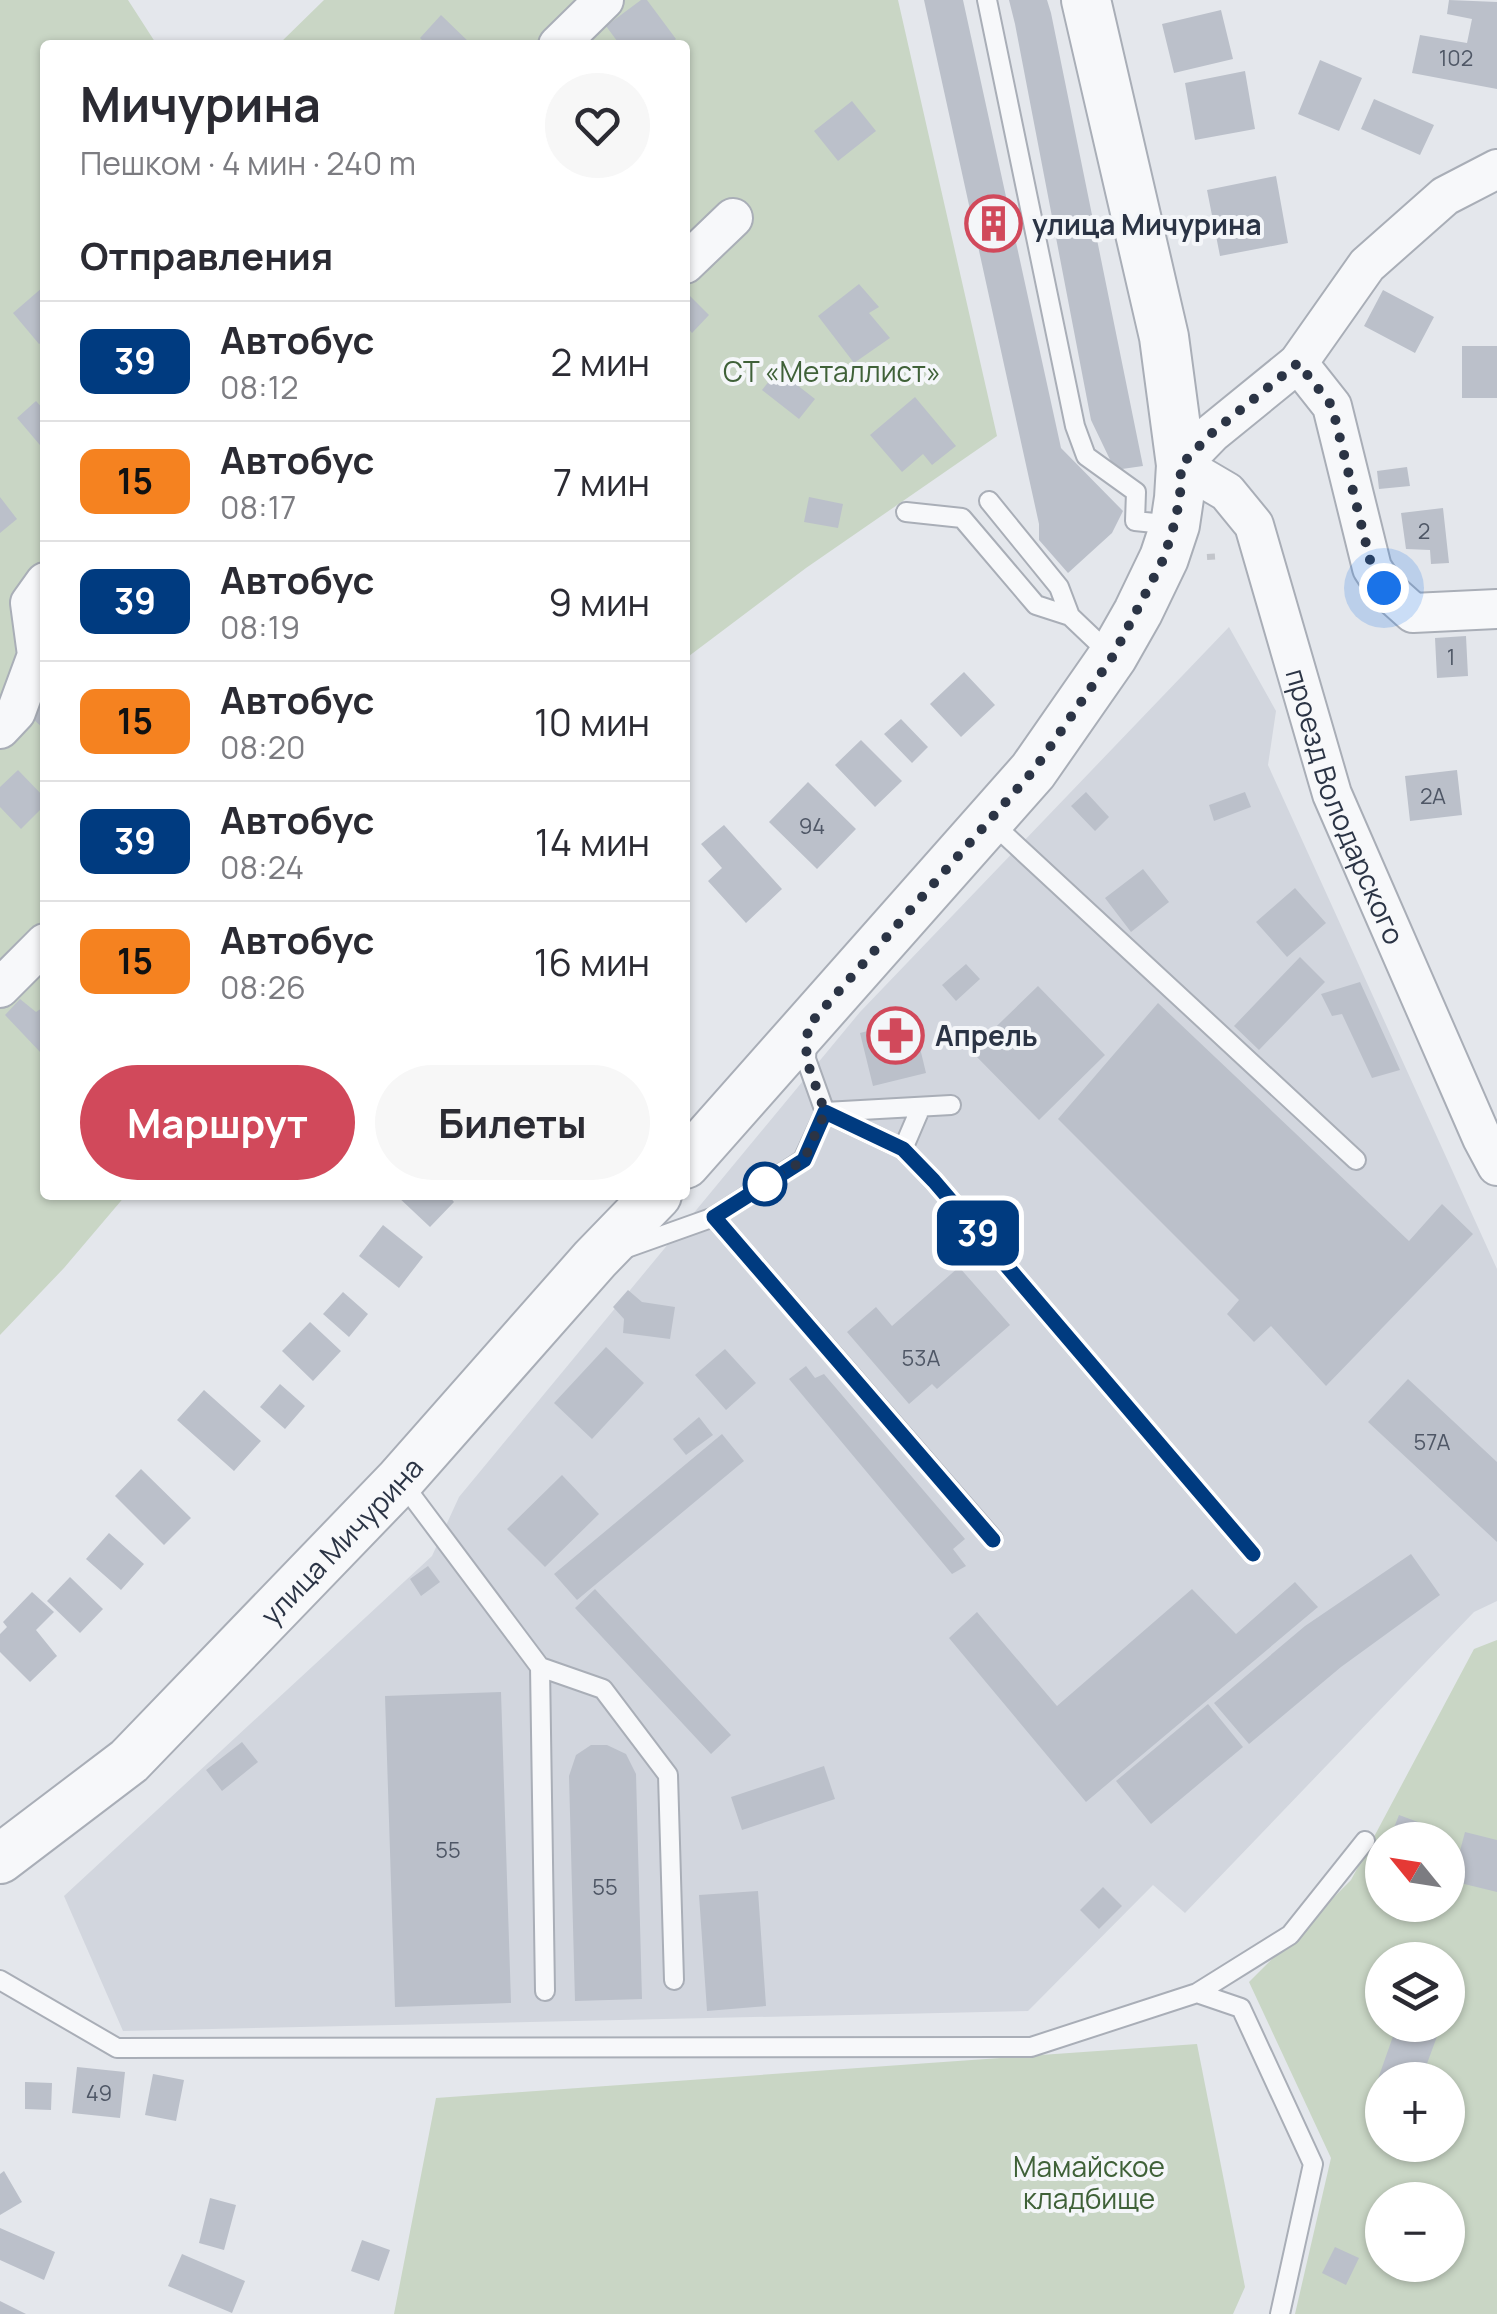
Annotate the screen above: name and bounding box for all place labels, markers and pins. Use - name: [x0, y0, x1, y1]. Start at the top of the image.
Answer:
- building icon: улица Мичурина: [963, 194, 1023, 254]
- place label: улица Мичурина: [1032, 205, 1262, 243]
- pharmacy icon: Апрель: [866, 1005, 926, 1065]
- place label: Апрель: [935, 1016, 1038, 1054]
- unlabelled marker: [744, 1163, 786, 1205]

